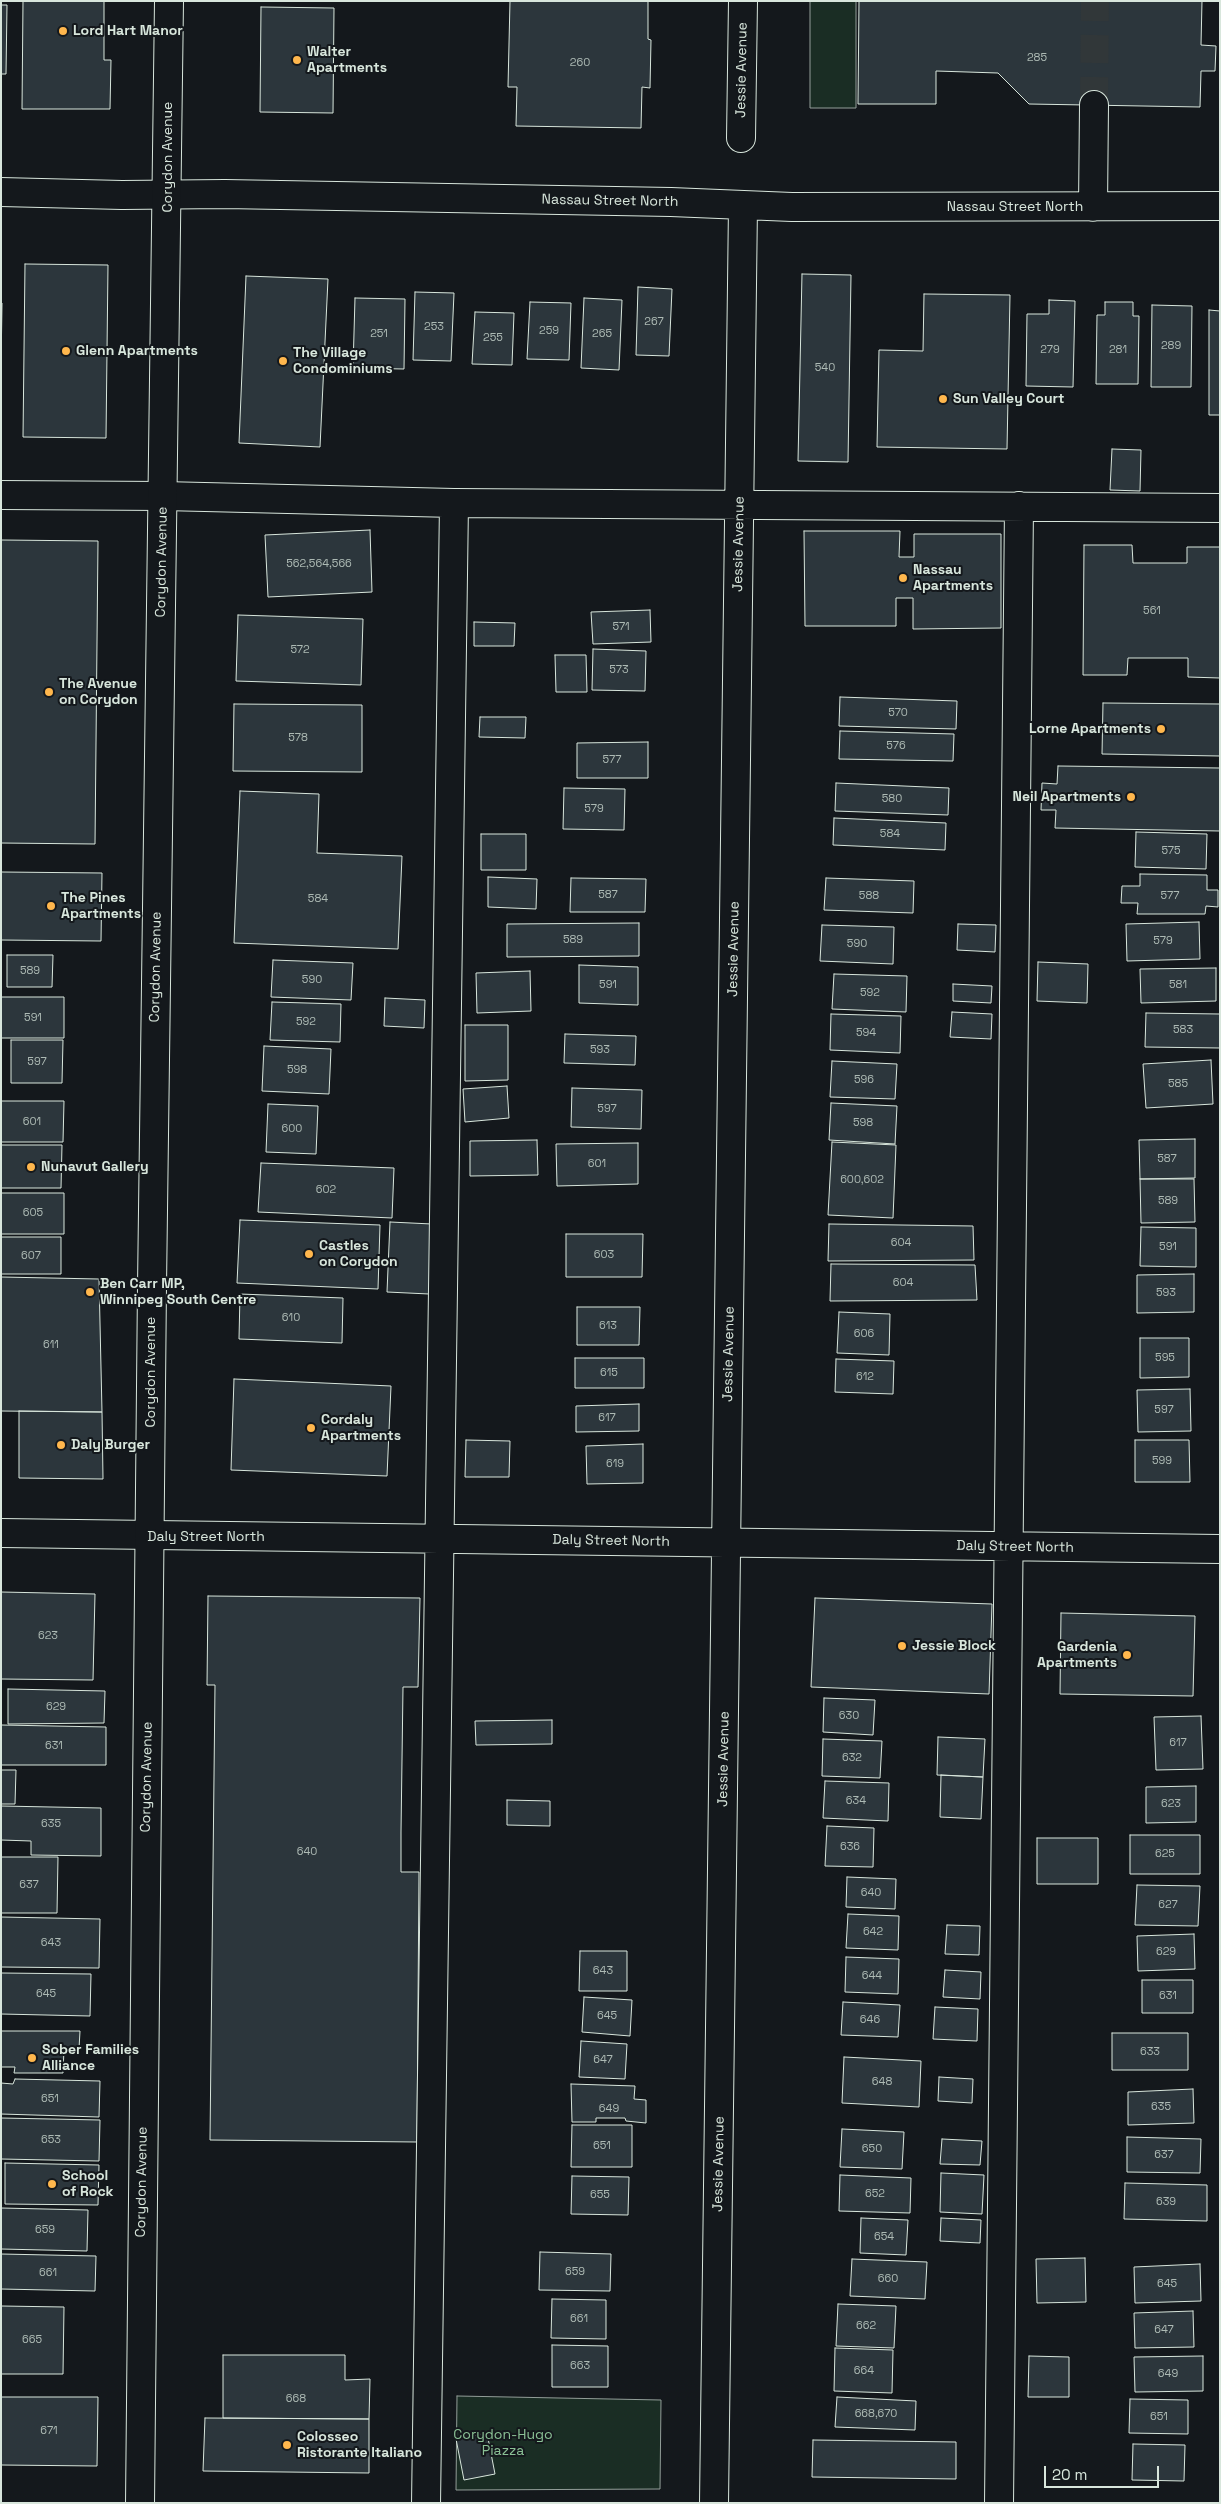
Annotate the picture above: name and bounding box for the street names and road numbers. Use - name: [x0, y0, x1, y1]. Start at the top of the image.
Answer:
- street label: Jessie Avenue: [733, 22, 751, 118]
- street label: Corydon Avenue: [160, 102, 176, 212]
- street label: Nassau Street North: [542, 191, 678, 211]
- street label: Nassau Street North: [947, 199, 1083, 215]
- street label: Jessie Avenue: [730, 496, 748, 592]
- street label: Corydon Avenue: [153, 506, 171, 618]
- street label: Jessie Avenue: [725, 901, 743, 997]
- street label: Corydon Avenue: [147, 911, 165, 1023]
- street label: Jessie Avenue: [720, 1306, 738, 1402]
- street label: Corydon Avenue: [143, 1317, 159, 1427]
- street label: Daly Street North: [147, 1529, 265, 1545]
- street label: Daly Street North: [552, 1532, 670, 1550]
- street label: Daly Street North: [956, 1538, 1074, 1556]
- street label: Jessie Avenue: [715, 1711, 733, 1807]
- street label: Corydon Avenue: [138, 1721, 156, 1833]
- street label: Jessie Avenue: [710, 2116, 728, 2212]
- street label: Corydon Avenue: [133, 2126, 151, 2238]

